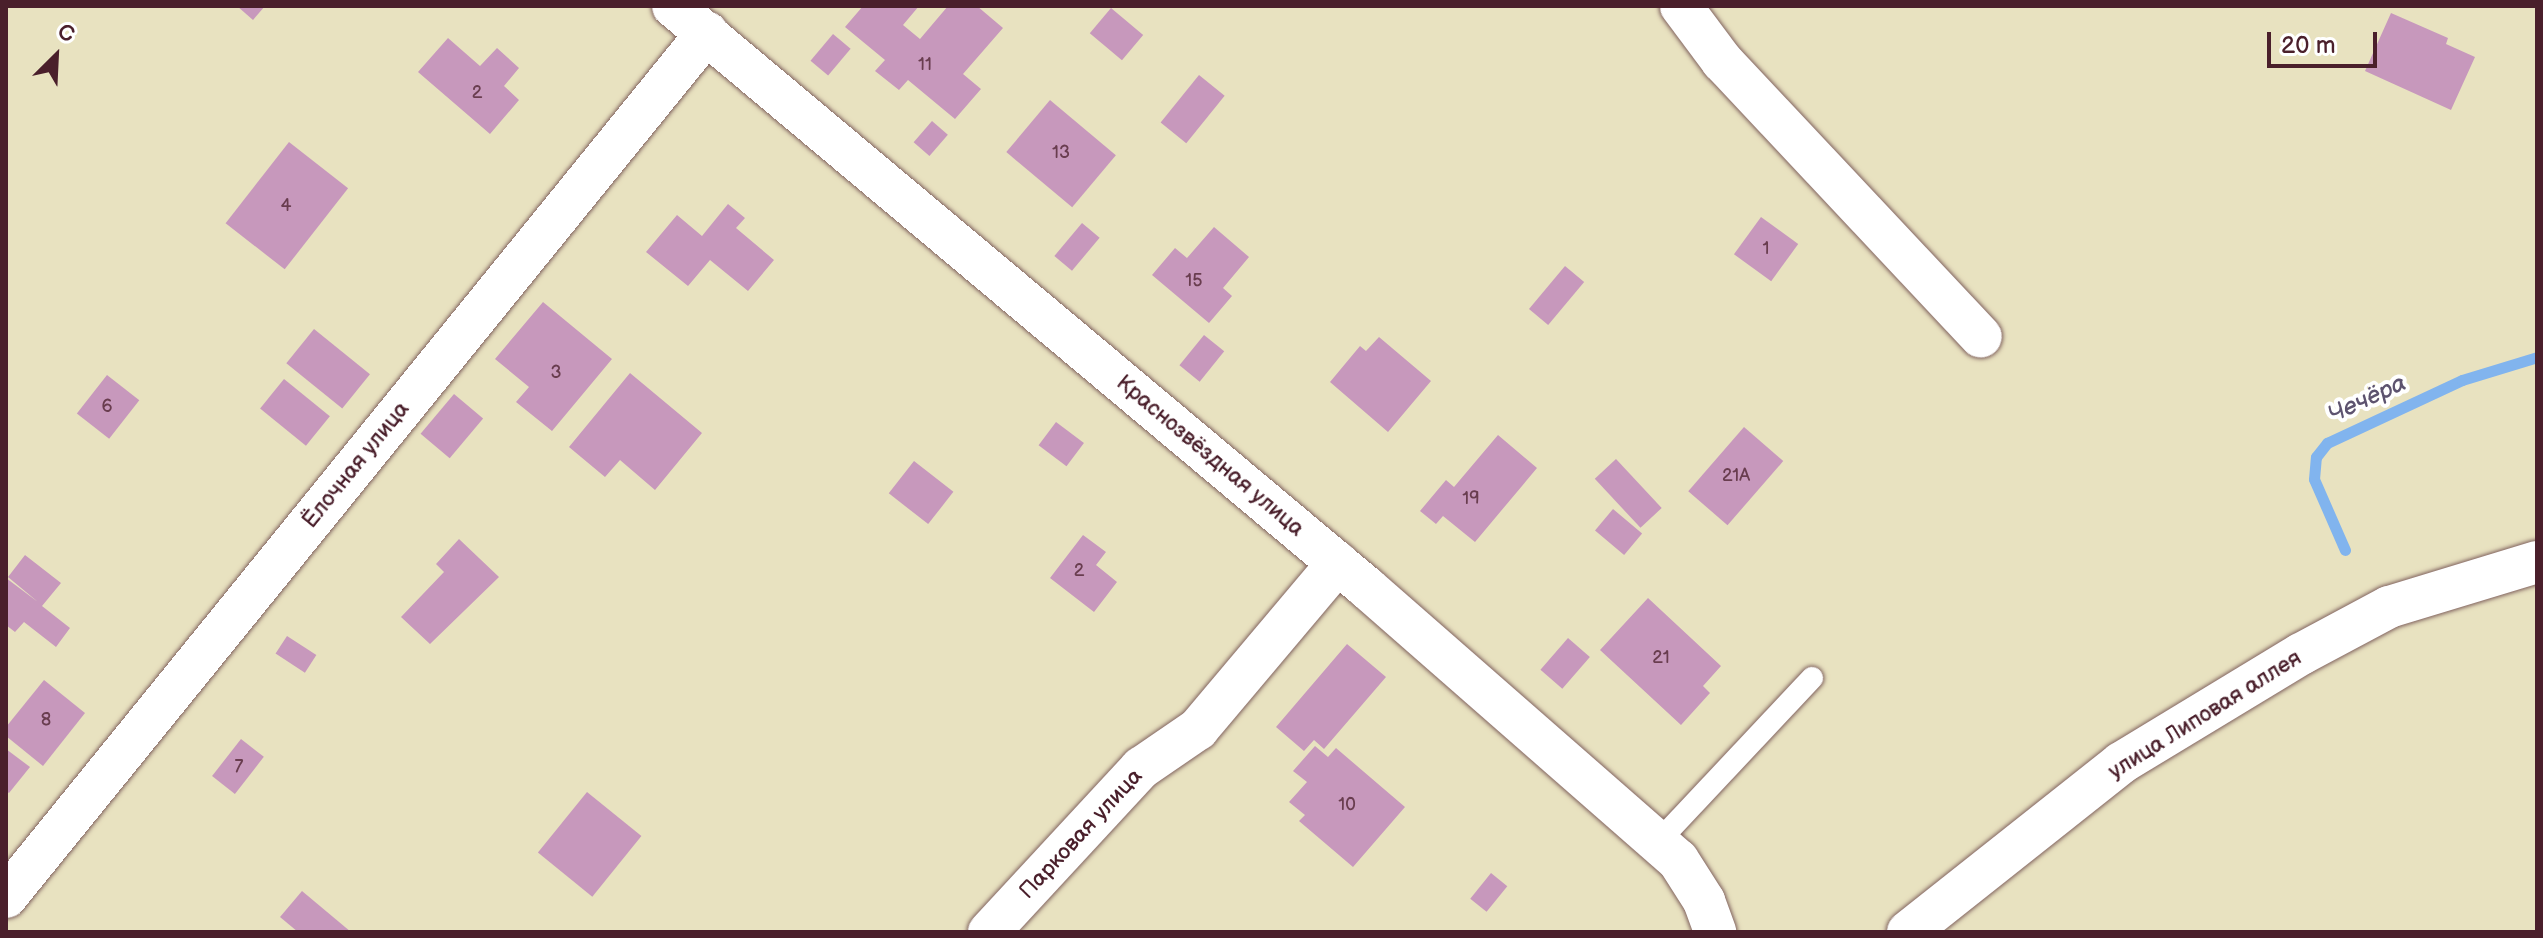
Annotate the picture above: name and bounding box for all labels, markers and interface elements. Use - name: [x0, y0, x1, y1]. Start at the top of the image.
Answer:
- north arrow: [16, 16, 96, 96]
- scale bar: [2271, 16, 2381, 66]
- text: С: [53, 18, 78, 49]
- text: 20 m: [2281, 31, 2336, 60]
- house number: 11: [918, 54, 932, 76]
- house number: 2: [472, 82, 482, 104]
- house number: 13: [1052, 142, 1070, 164]
- house number: 4: [281, 195, 291, 217]
- house number: 1: [1763, 238, 1769, 260]
- house number: 15: [1185, 270, 1203, 292]
- house number: 3: [550, 362, 562, 384]
- water label: Чечёра: [2323, 368, 2411, 430]
- street label: Краснозвёздная улица: [1111, 370, 1309, 542]
- house number: 6: [102, 396, 112, 418]
- street label: Ёлочная улица: [297, 397, 415, 533]
- house number: 21А: [1722, 465, 1750, 487]
- house number: 19: [1462, 488, 1480, 510]
- house number: 2: [1074, 560, 1084, 582]
- street label: улица Липовая аллея: [2104, 645, 2306, 785]
- house number: 21: [1652, 647, 1670, 669]
- house number: 8: [41, 709, 51, 731]
- house number: 7: [235, 756, 243, 778]
- street label: Парковая улица: [1014, 763, 1148, 905]
- house number: 10: [1338, 794, 1356, 816]

